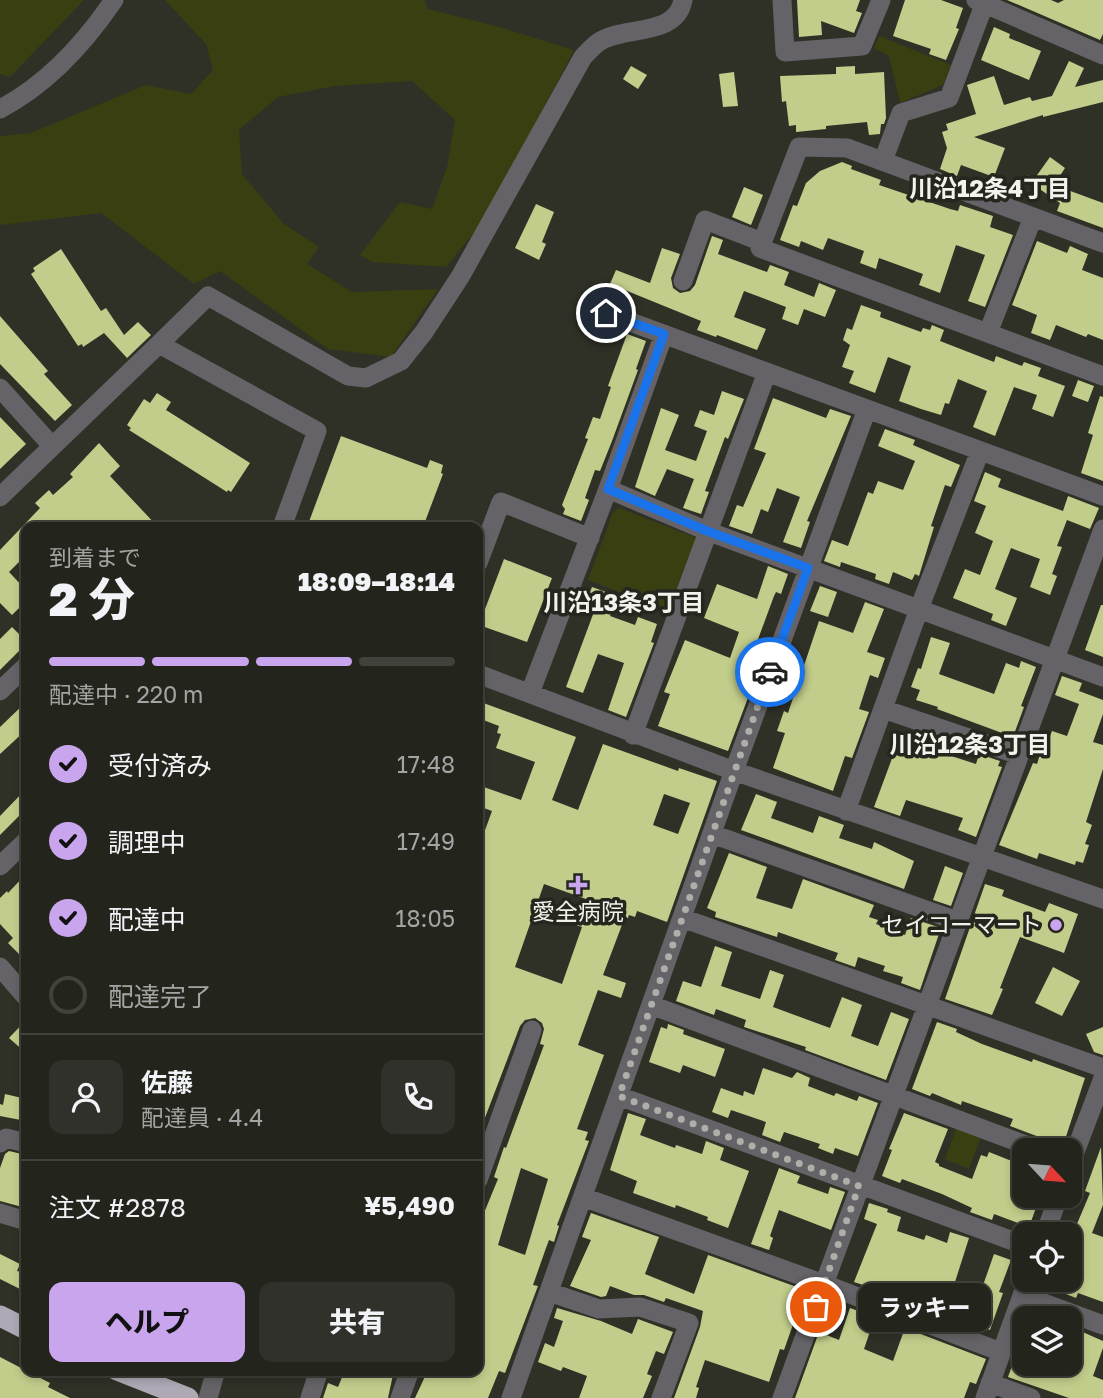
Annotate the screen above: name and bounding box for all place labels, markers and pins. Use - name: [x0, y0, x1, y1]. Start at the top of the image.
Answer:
- pin: [576, 283, 636, 343]
- marker: 愛全病院: [568, 875, 588, 895]
- place label: 愛全病院: [532, 897, 624, 925]
- place label: セイコーマート: [881, 910, 1042, 938]
- marker: セイコーマート: [1048, 917, 1064, 933]
- pin: [786, 1277, 846, 1337]
- callout: ラッキー: [858, 1282, 991, 1332]

